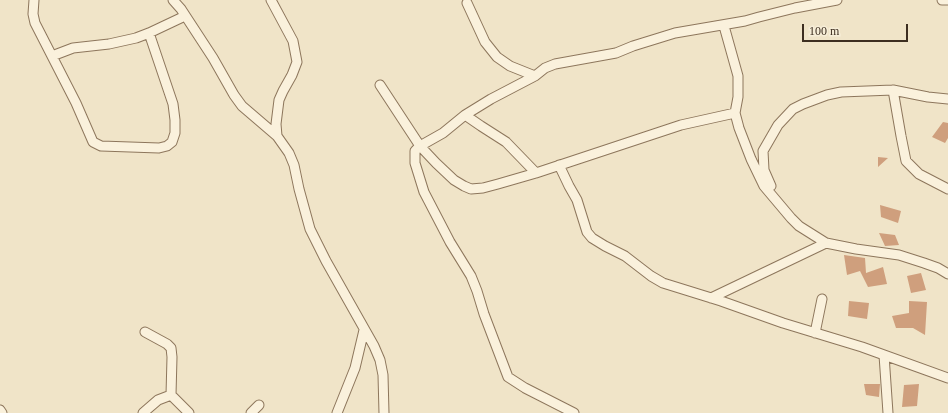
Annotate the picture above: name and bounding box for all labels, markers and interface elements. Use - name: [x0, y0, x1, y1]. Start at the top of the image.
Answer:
- scale bar: [804, 16, 910, 42]
- text: 100 m: [809, 24, 839, 38]

